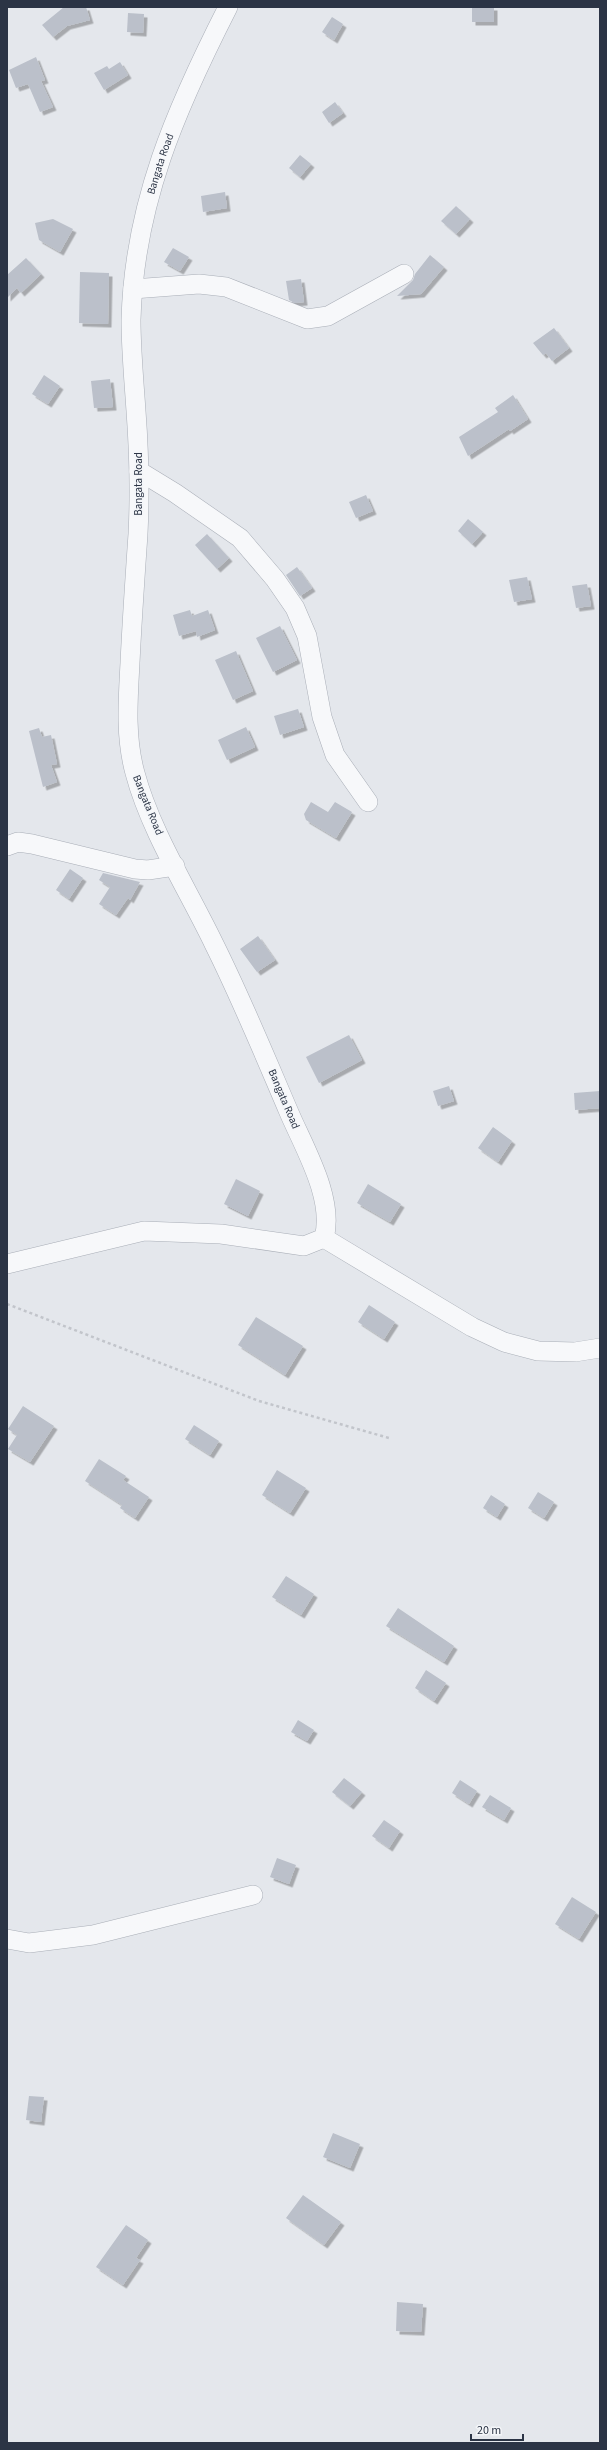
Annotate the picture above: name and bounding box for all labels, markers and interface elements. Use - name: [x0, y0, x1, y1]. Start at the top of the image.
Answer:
- street label: Bangata Road: [143, 131, 177, 196]
- street label: Bangata Road: [131, 452, 146, 516]
- street label: Bangata Road: [129, 773, 167, 837]
- street label: Bangata Road: [265, 1067, 303, 1131]
- scale bar: [471, 2416, 523, 2442]
- text: 20 m: [477, 2422, 501, 2439]

